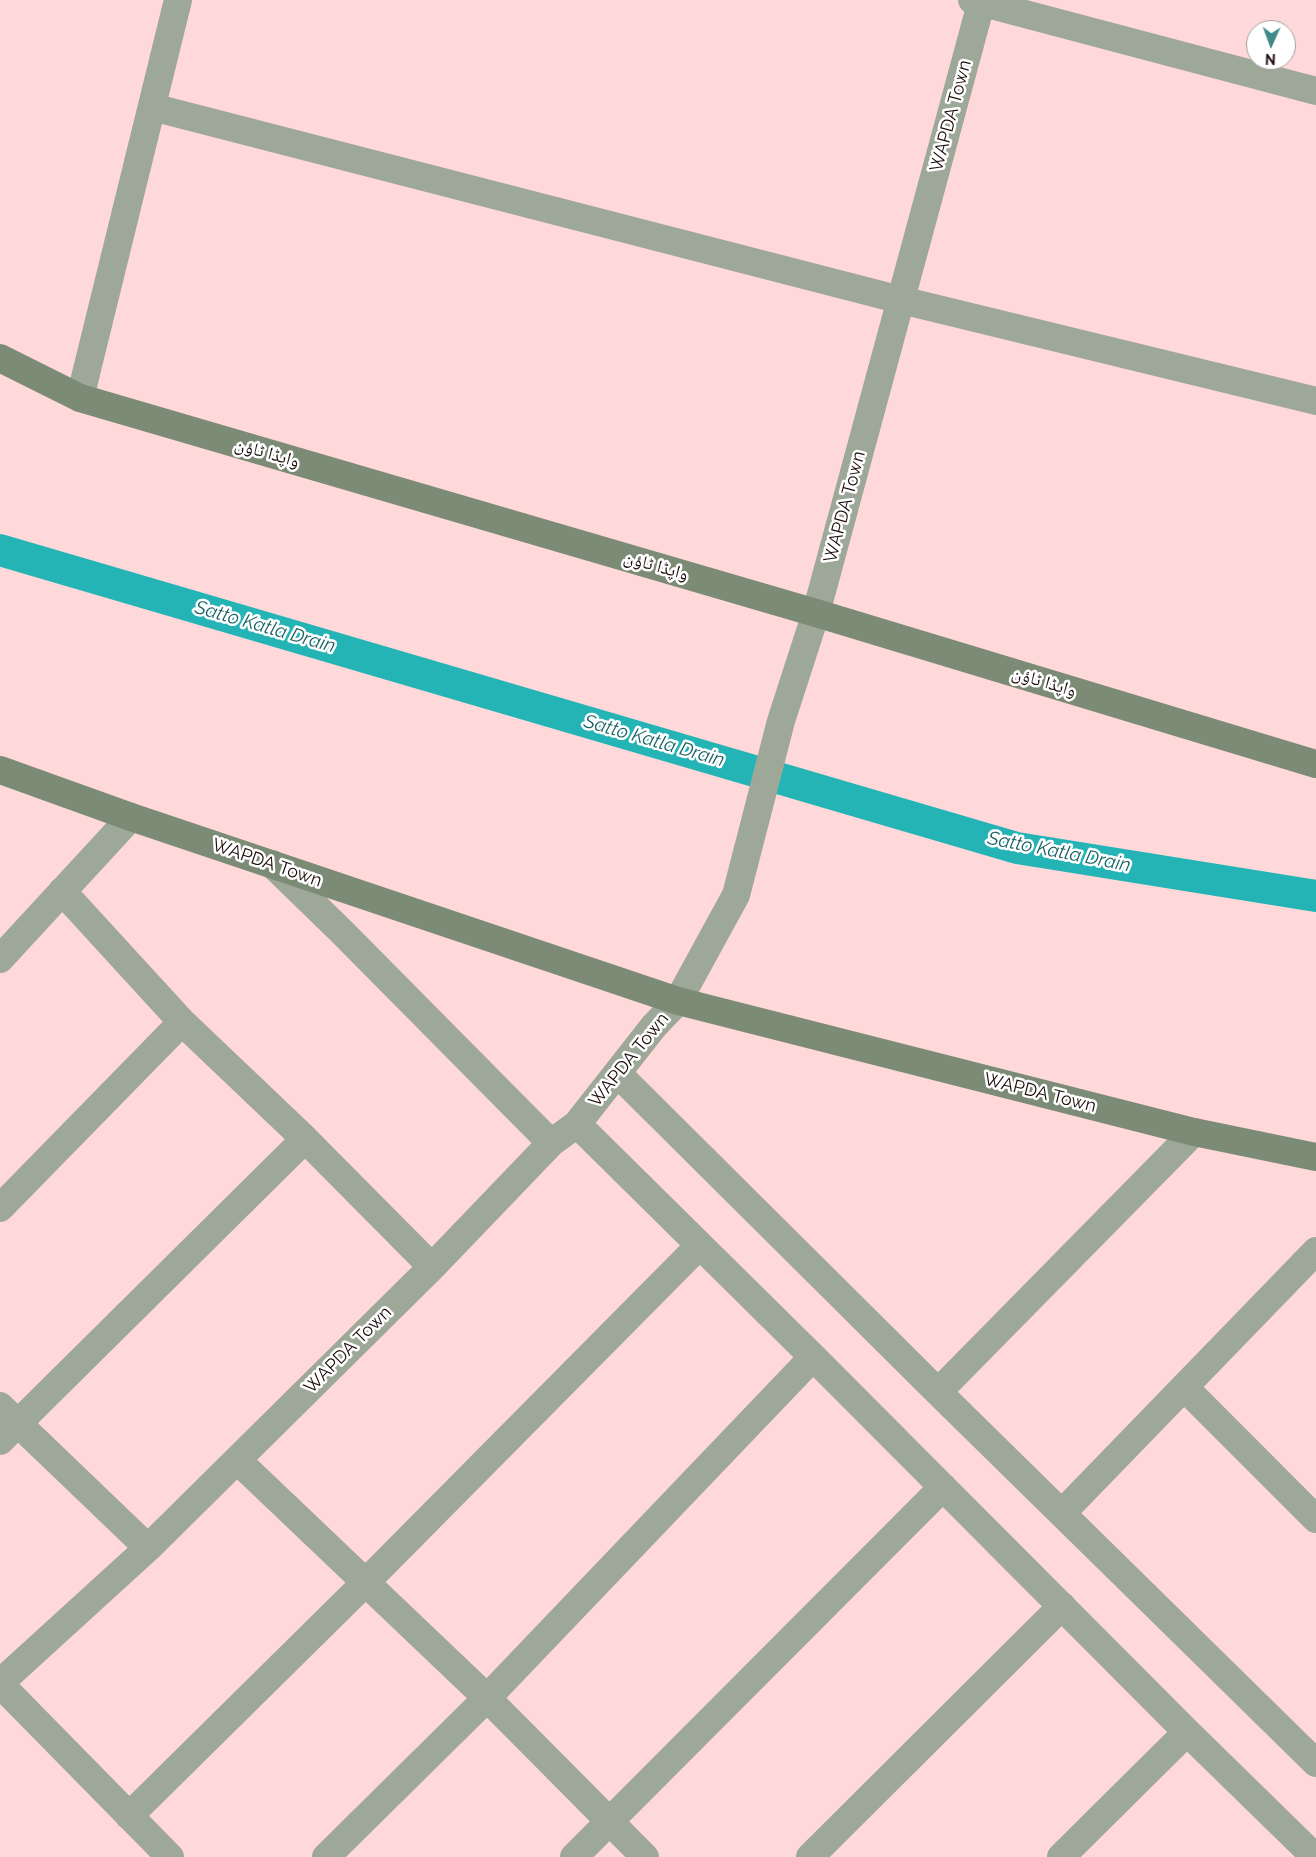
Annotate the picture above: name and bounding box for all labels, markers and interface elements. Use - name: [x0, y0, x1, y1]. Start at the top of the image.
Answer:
- north arrow: [1246, 20, 1296, 70]
- text: N: [1265, 51, 1276, 67]
- street label: WAPDA Town: [926, 58, 976, 174]
- street label: واپڈا ٹاؤن: [232, 434, 302, 472]
- street label: WAPDA Town: [820, 449, 870, 565]
- street label: واپڈا ٹاؤن: [621, 547, 691, 585]
- water label: Satto Katla Drain: [192, 596, 338, 658]
- street label: واپڈا ٹاؤن: [1009, 662, 1079, 702]
- water label: Satto Katla Drain: [581, 710, 727, 772]
- water label: Satto Katla Drain: [986, 827, 1132, 877]
- street label: WAPDA Town: [209, 834, 325, 892]
- street label: WAPDA Town: [584, 1009, 674, 1111]
- street label: WAPDA Town: [982, 1069, 1098, 1117]
- street label: WAPDA Town: [300, 1302, 396, 1398]

